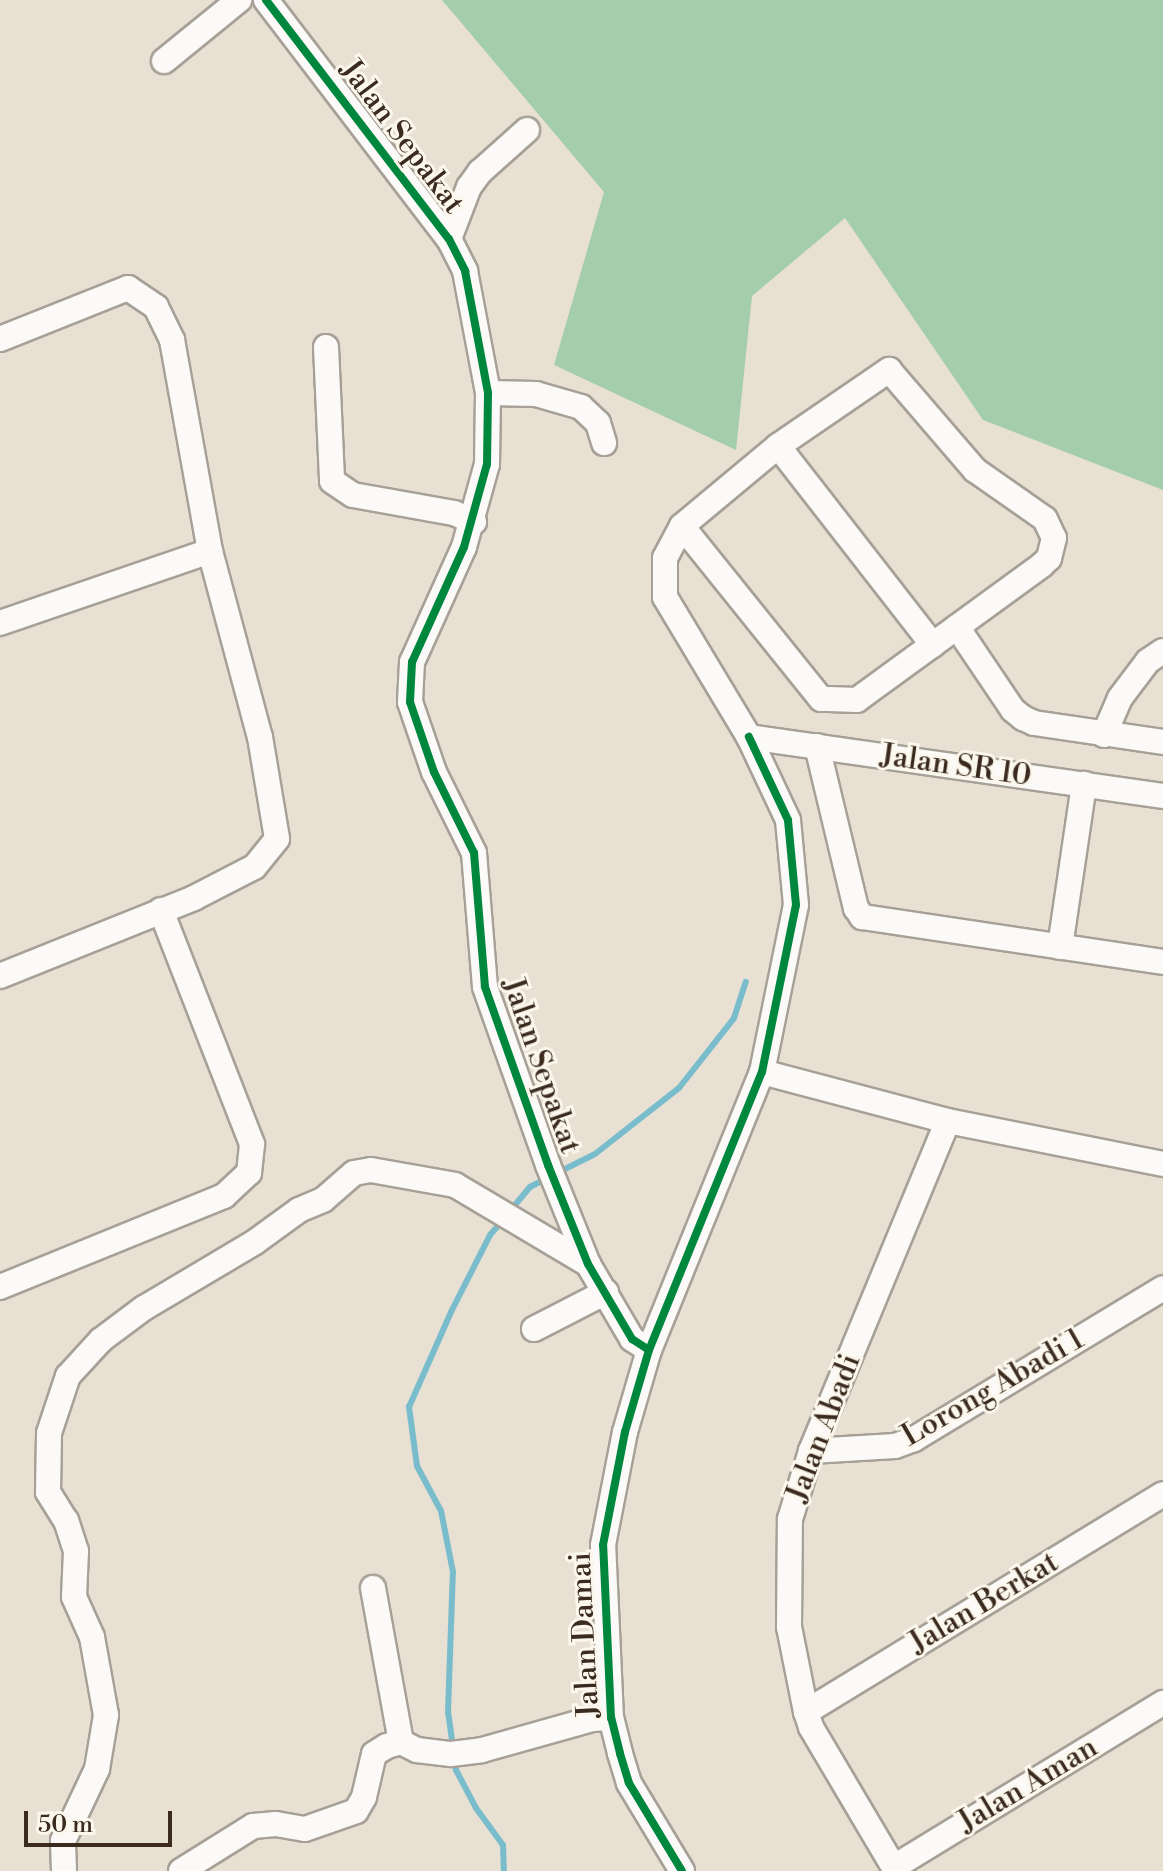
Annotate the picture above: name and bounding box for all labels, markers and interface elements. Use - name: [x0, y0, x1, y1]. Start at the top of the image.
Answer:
- street label: Jalan Sepakat: [332, 53, 472, 221]
- street label: Jalan SR 10: [878, 738, 1034, 794]
- street label: Jalan Sepakat: [494, 973, 588, 1159]
- street label: Lorong Abadi 1: [896, 1321, 1090, 1455]
- street label: Jalan Abadi: [779, 1349, 869, 1507]
- street label: Jalan Berkat: [903, 1544, 1065, 1662]
- street label: Jalan Damai: [563, 1551, 607, 1719]
- street label: Jalan Aman: [952, 1729, 1104, 1841]
- scale bar: [28, 1795, 176, 1845]
- text: 50 m: [38, 1810, 93, 1840]

